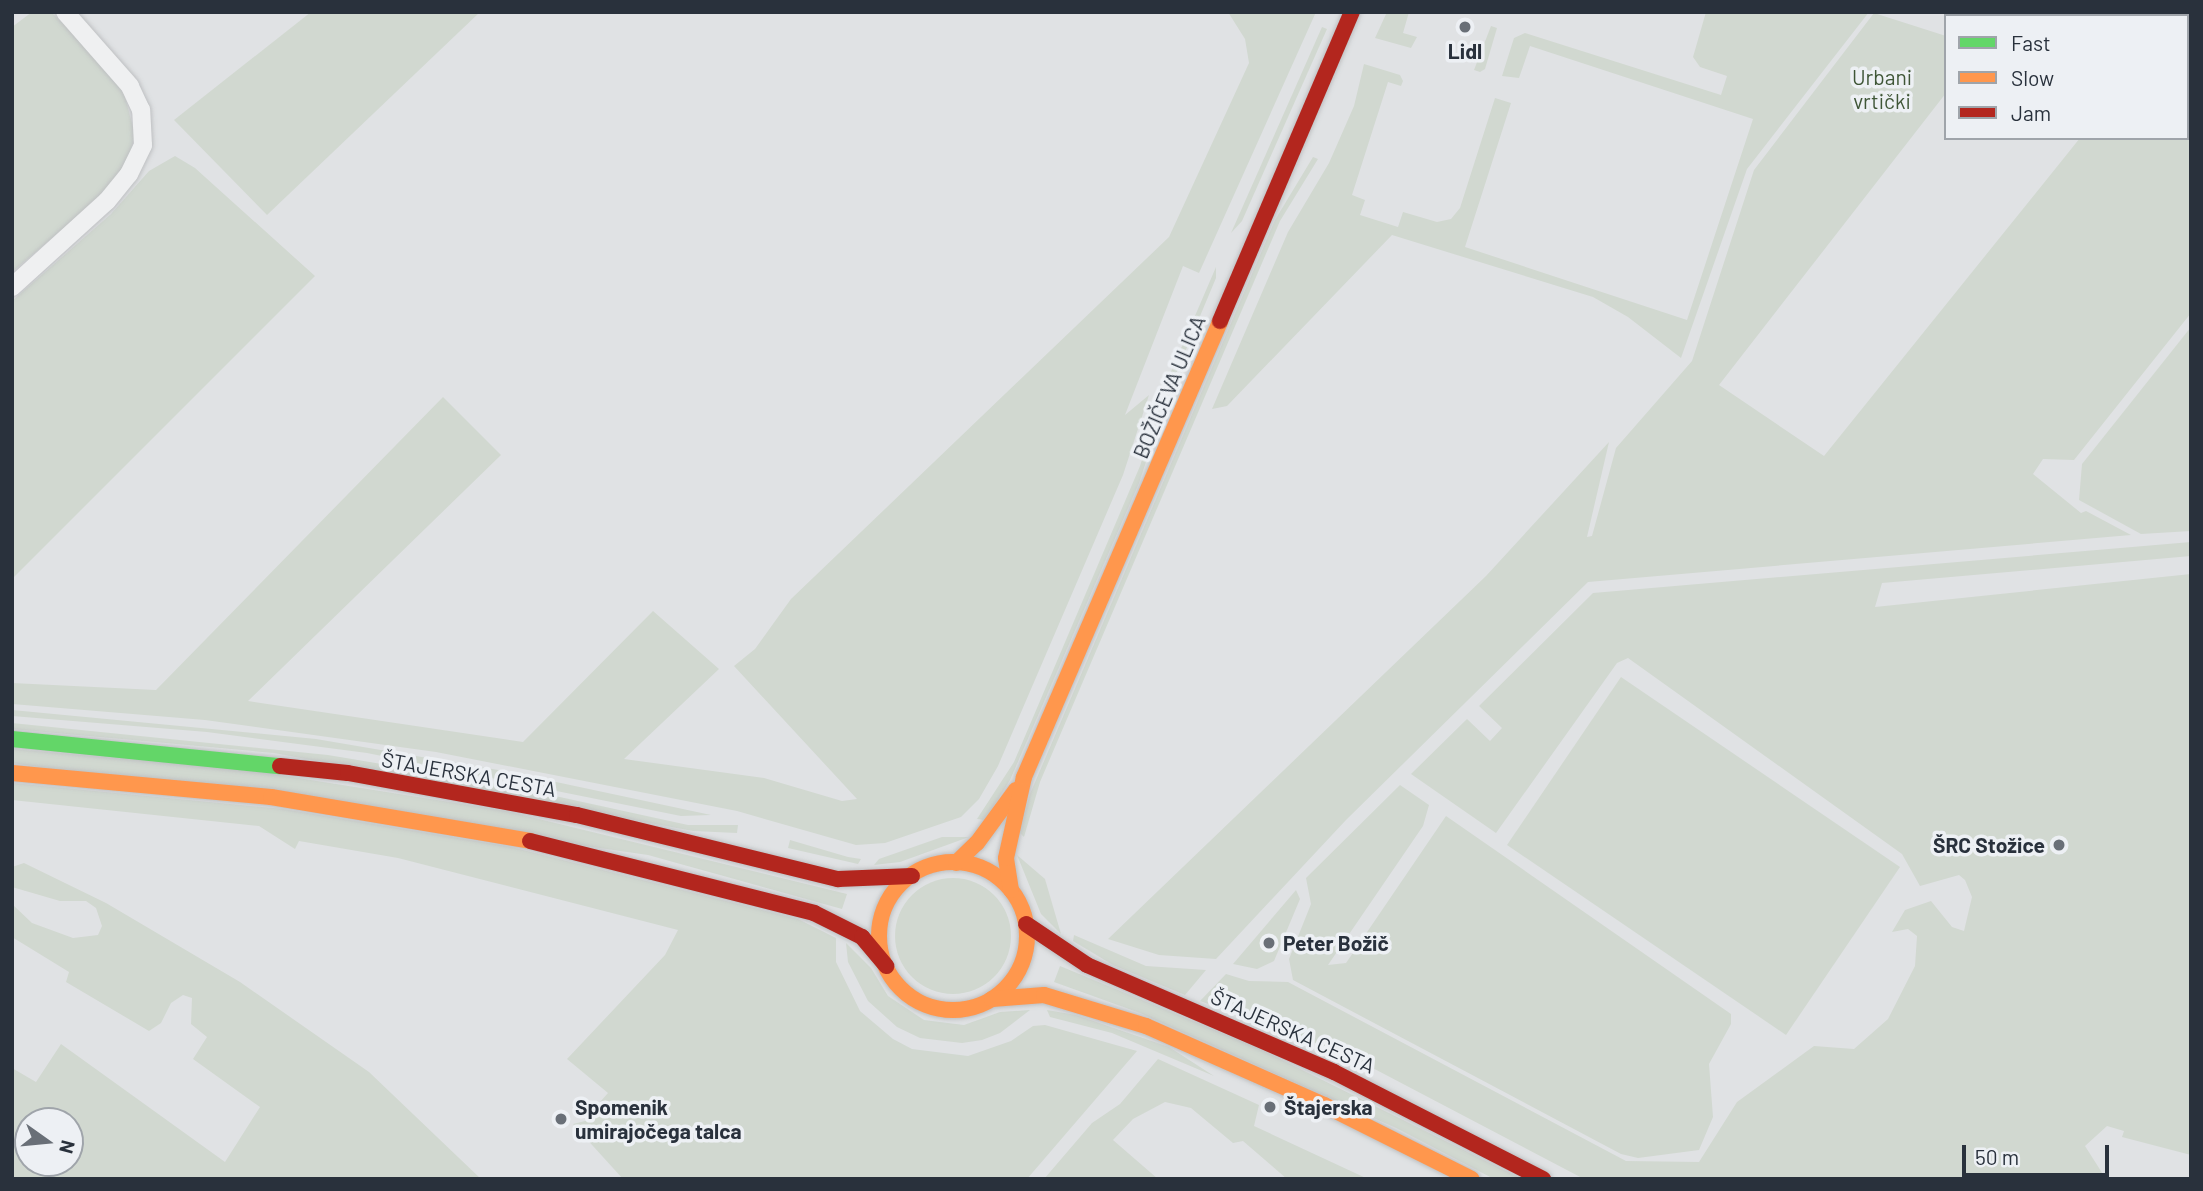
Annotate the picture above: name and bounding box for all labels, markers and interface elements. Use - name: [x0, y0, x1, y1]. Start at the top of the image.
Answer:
- legend: [1944, 14, 2189, 140]
- marker: Lidl: [1457, 19, 1473, 35]
- text: Fast: [2011, 30, 2051, 55]
- place label: Lidl: [1448, 38, 1482, 64]
- park label: Urbani vrtički: [1852, 64, 1912, 114]
- text: Slow: [2011, 65, 2054, 90]
- text: Jam: [2011, 100, 2051, 125]
- street label: BOŽIČEVA ULICA: [1128, 312, 1210, 462]
- street label: ŠTAJERSKA CESTA: [380, 746, 558, 802]
- place label: ŠRC Stožice: [1933, 832, 2045, 858]
- marker: ŠRC Stožice: [2051, 837, 2067, 853]
- place label: Peter Božič: [1283, 930, 1389, 956]
- marker: Peter Božič: [1261, 935, 1277, 951]
- street label: ŠTAJERSKA CESTA: [1207, 984, 1379, 1078]
- place label: Spomenik umirajočega talca: [575, 1094, 742, 1144]
- place label: Štajerska: [1284, 1094, 1373, 1120]
- marker: Štajerska: [1262, 1099, 1278, 1115]
- north arrow: [14, 1107, 84, 1177]
- marker: Spomenik umirajočega talca: [553, 1111, 569, 1127]
- scale bar: [1965, 1132, 2112, 1176]
- text: N: [55, 1138, 81, 1156]
- text: 50 m: [1975, 1144, 2019, 1169]

